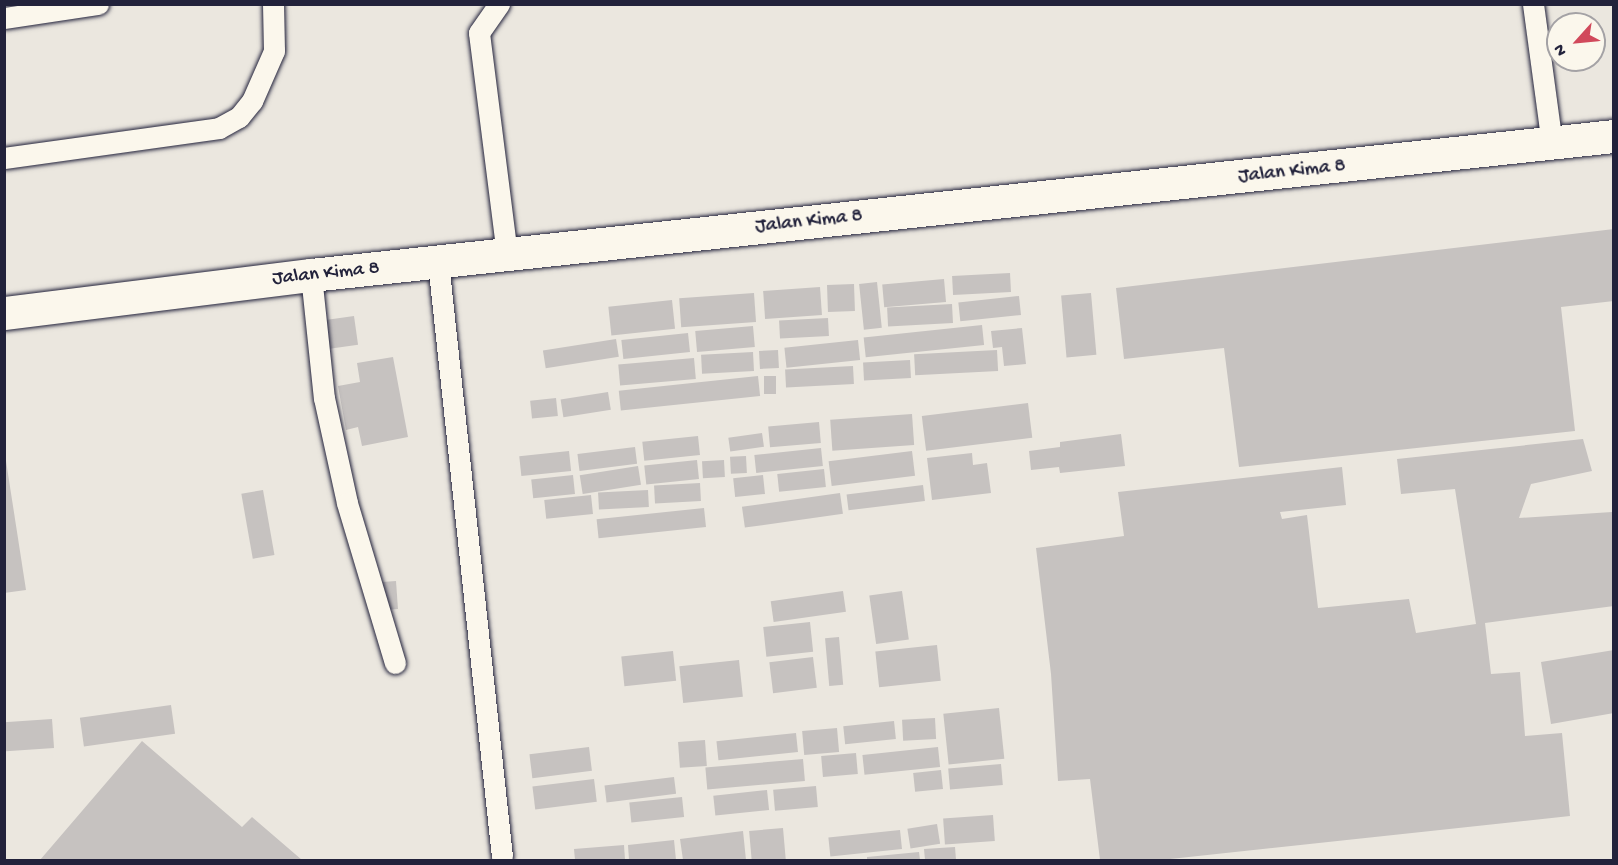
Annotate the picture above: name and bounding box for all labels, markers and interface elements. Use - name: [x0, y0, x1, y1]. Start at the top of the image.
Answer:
- north arrow: [1546, 12, 1606, 72]
- text: N: [1550, 41, 1572, 58]
- street label: Jalan Kima 8: [1237, 154, 1347, 190]
- street label: Jalan Kima 8: [754, 204, 864, 240]
- street label: Jalan Kima 8: [271, 256, 381, 292]

